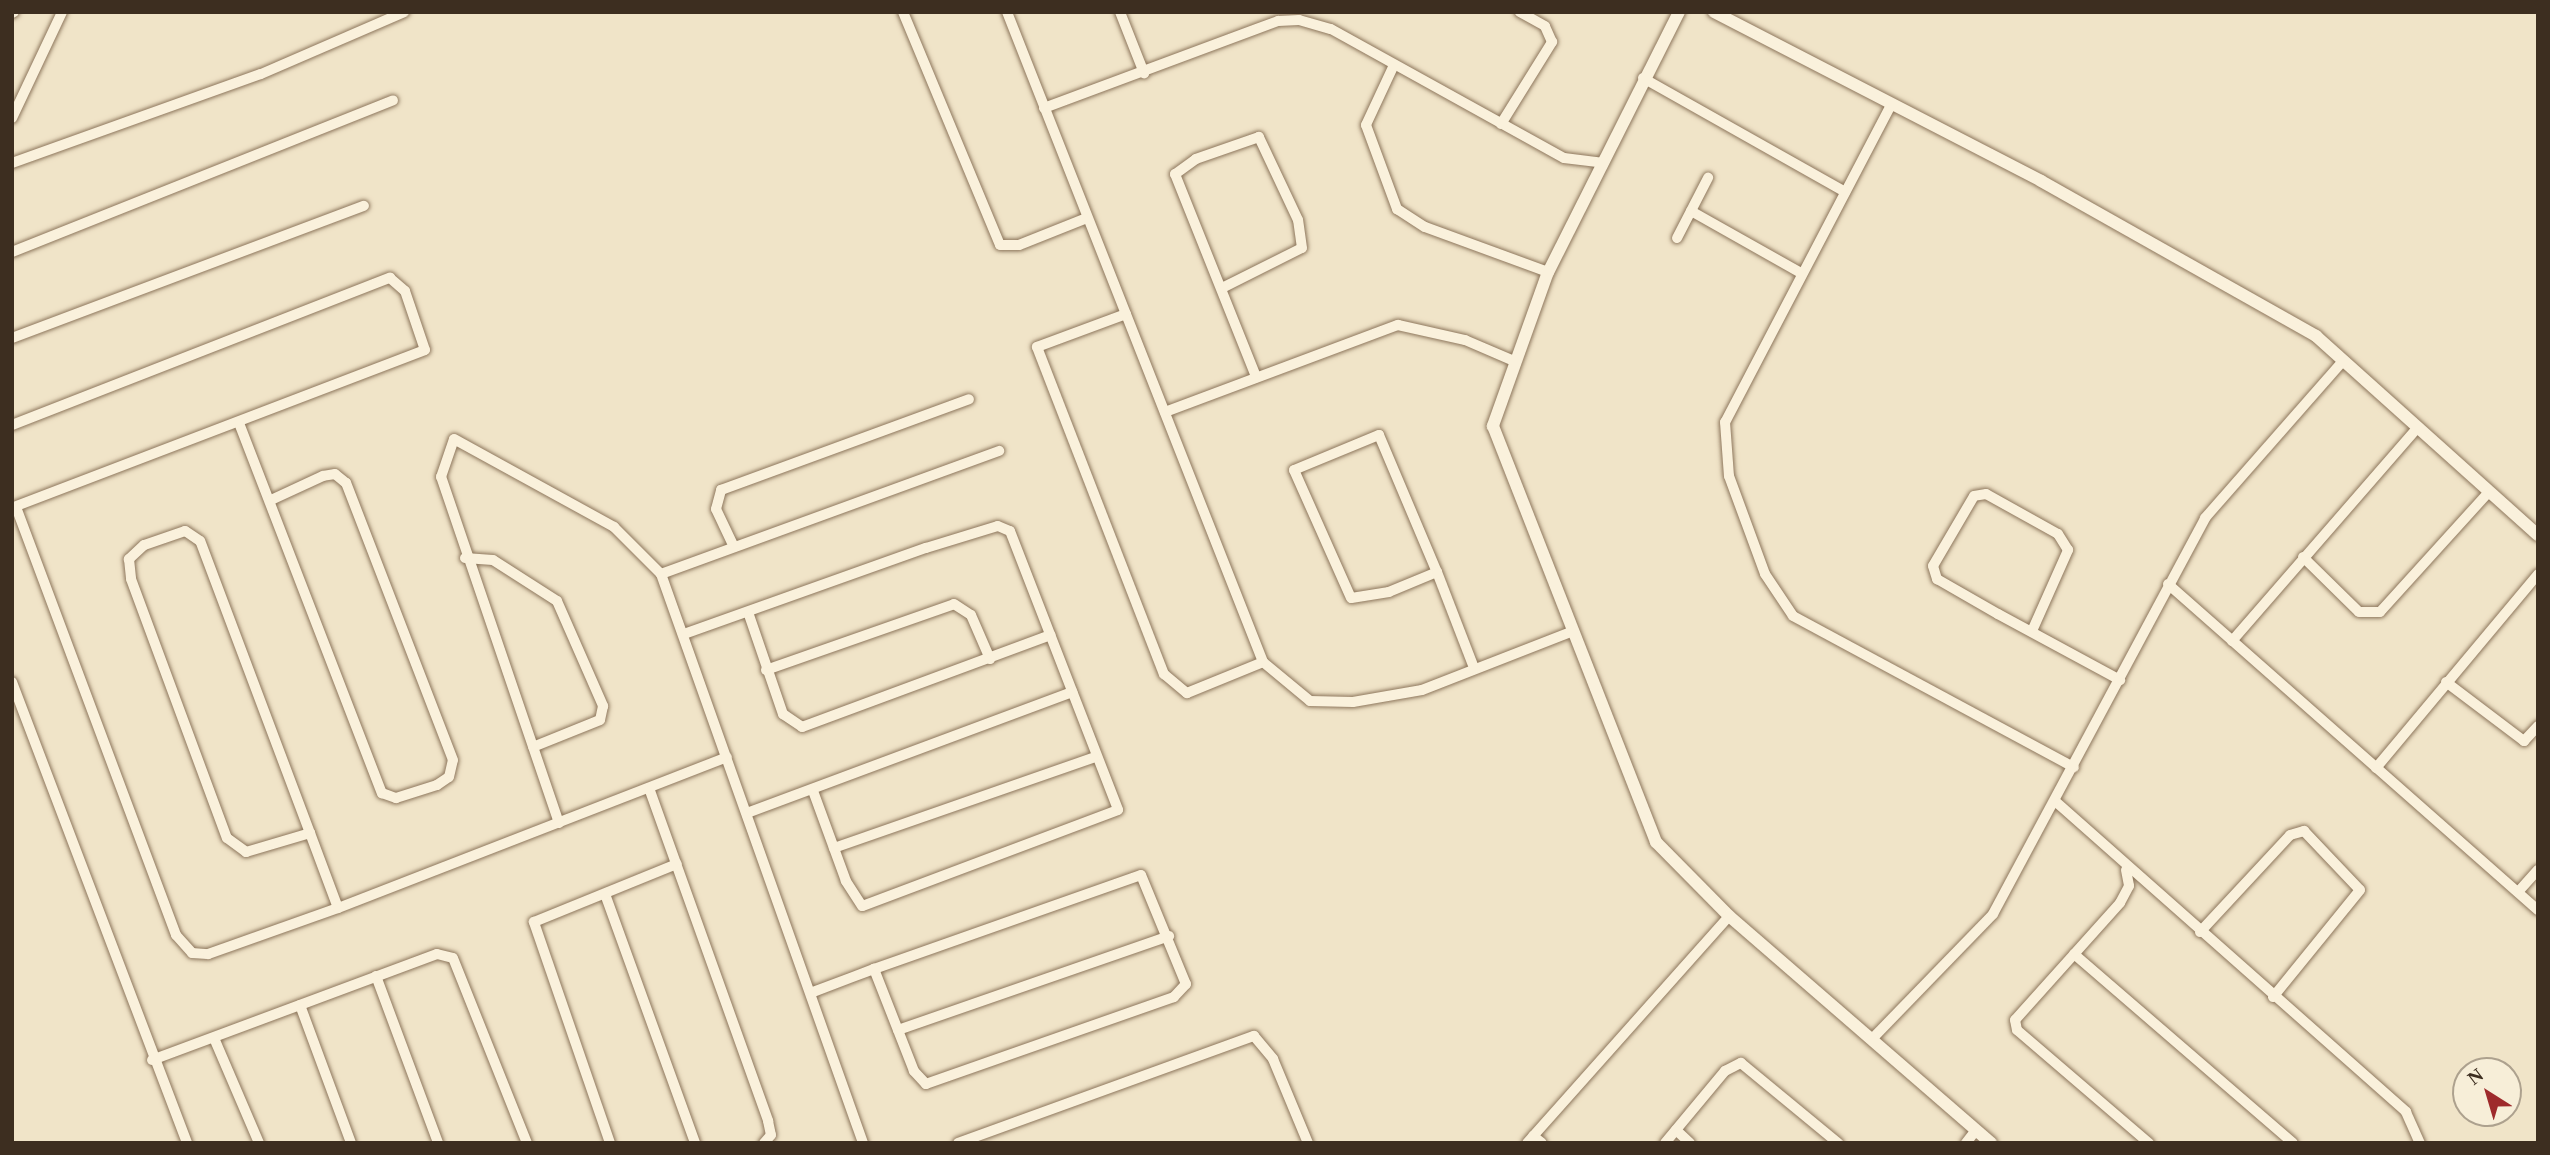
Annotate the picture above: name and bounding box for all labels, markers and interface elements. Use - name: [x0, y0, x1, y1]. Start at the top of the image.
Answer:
- north arrow: [2452, 1057, 2522, 1127]
- text: N: [2463, 1064, 2487, 1089]

